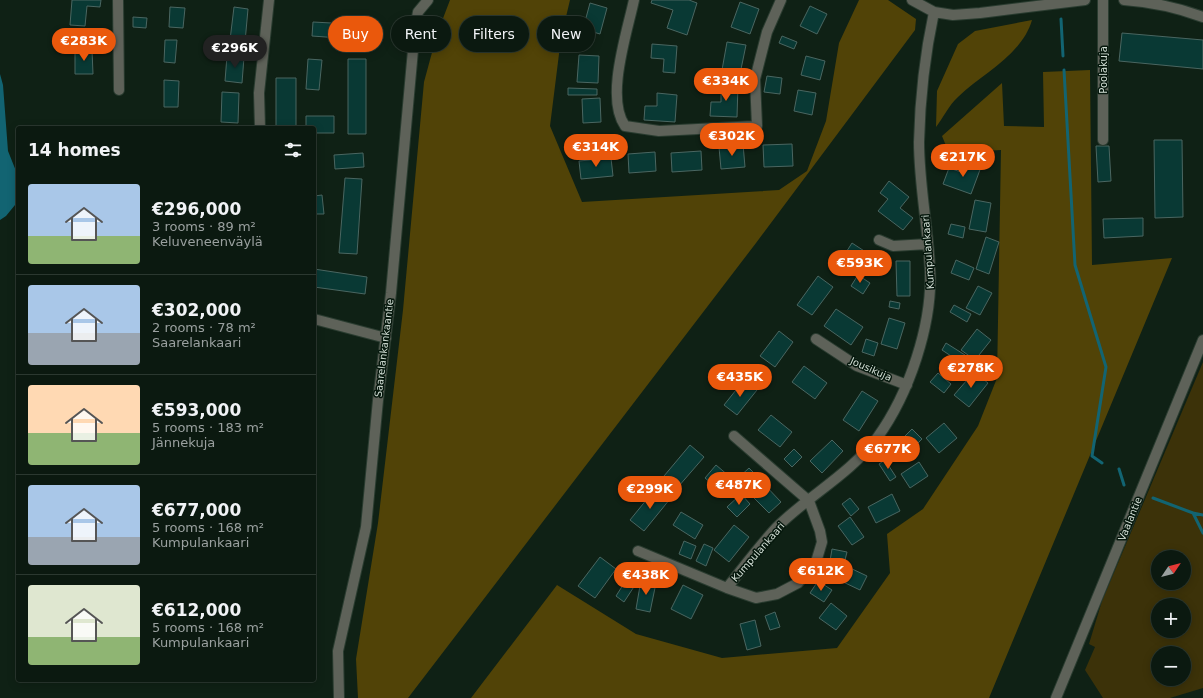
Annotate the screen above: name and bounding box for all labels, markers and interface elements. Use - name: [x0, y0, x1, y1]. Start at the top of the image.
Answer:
- chip: Buy: [328, 16, 383, 52]
- chip: Rent: [391, 16, 451, 52]
- chip: Filters: [459, 16, 529, 52]
- chip: New: [537, 16, 595, 52]
- pin: €283K: [56, 28, 112, 62]
- text: €283K: [61, 33, 107, 48]
- pin: €296K: [207, 35, 263, 69]
- text: €296K: [212, 40, 258, 55]
- street label: Poolakuja: [1098, 46, 1109, 94]
- pin: €334K: [698, 68, 754, 102]
- text: €334K: [703, 73, 749, 88]
- pin: €302K: [704, 123, 760, 157]
- text: €302K: [709, 128, 755, 143]
- pin: €314K: [568, 134, 624, 168]
- icon: filters: [282, 139, 304, 161]
- text: €314K: [573, 139, 619, 154]
- text: 14 homes: [28, 140, 121, 160]
- pin: €217K: [935, 144, 991, 178]
- text: €217K: [940, 149, 986, 164]
- text: €296,000: [152, 199, 241, 219]
- icon: home: [60, 200, 108, 248]
- street label: Kumpulankaari: [920, 214, 936, 290]
- text: 3 rooms · 89 m²: [152, 219, 256, 234]
- text: Keluveneenväylä: [152, 234, 263, 249]
- pin: €593K: [832, 250, 888, 284]
- text: €593K: [837, 255, 883, 270]
- street label: Saarelankankaantie: [373, 298, 395, 398]
- text: €302,000: [152, 300, 241, 320]
- icon: home: [60, 301, 108, 349]
- text: 2 rooms · 78 m²: [152, 320, 256, 335]
- text: Saarelankaari: [152, 335, 241, 350]
- street label: Jousikuja: [848, 355, 893, 383]
- pin: €278K: [943, 355, 999, 389]
- text: €278K: [948, 360, 994, 375]
- pin: €435K: [712, 364, 768, 398]
- text: €435K: [717, 369, 763, 384]
- text: €593,000: [152, 400, 241, 420]
- icon: home: [60, 401, 108, 449]
- text: 5 rooms · 183 m²: [152, 420, 264, 435]
- text: Jännekuja: [152, 435, 215, 450]
- pin: €677K: [860, 436, 916, 470]
- text: €677K: [865, 441, 911, 456]
- pin: €487K: [711, 472, 767, 506]
- pin: €299K: [622, 476, 678, 510]
- text: €487K: [716, 477, 762, 492]
- text: €299K: [627, 481, 673, 496]
- street label: Vaalantie: [1116, 495, 1144, 543]
- text: €677,000: [152, 500, 241, 520]
- icon: home: [60, 501, 108, 549]
- text: 5 rooms · 168 m²: [152, 520, 264, 535]
- street label: Kumpulankaari: [729, 520, 787, 584]
- text: Kumpulankaari: [152, 535, 249, 550]
- north arrow: [1151, 550, 1191, 590]
- map controls: [1151, 550, 1191, 686]
- pin: €612K: [793, 558, 849, 592]
- pin: €438K: [618, 562, 674, 596]
- text: €612K: [798, 563, 844, 578]
- text: €438K: [623, 567, 669, 582]
- button: +: [1151, 598, 1191, 638]
- text: €612,000: [152, 600, 241, 620]
- icon: home: [60, 601, 108, 649]
- text: 5 rooms · 168 m²: [152, 620, 264, 635]
- text: Kumpulankaari: [152, 635, 249, 650]
- button: −: [1151, 646, 1191, 686]

